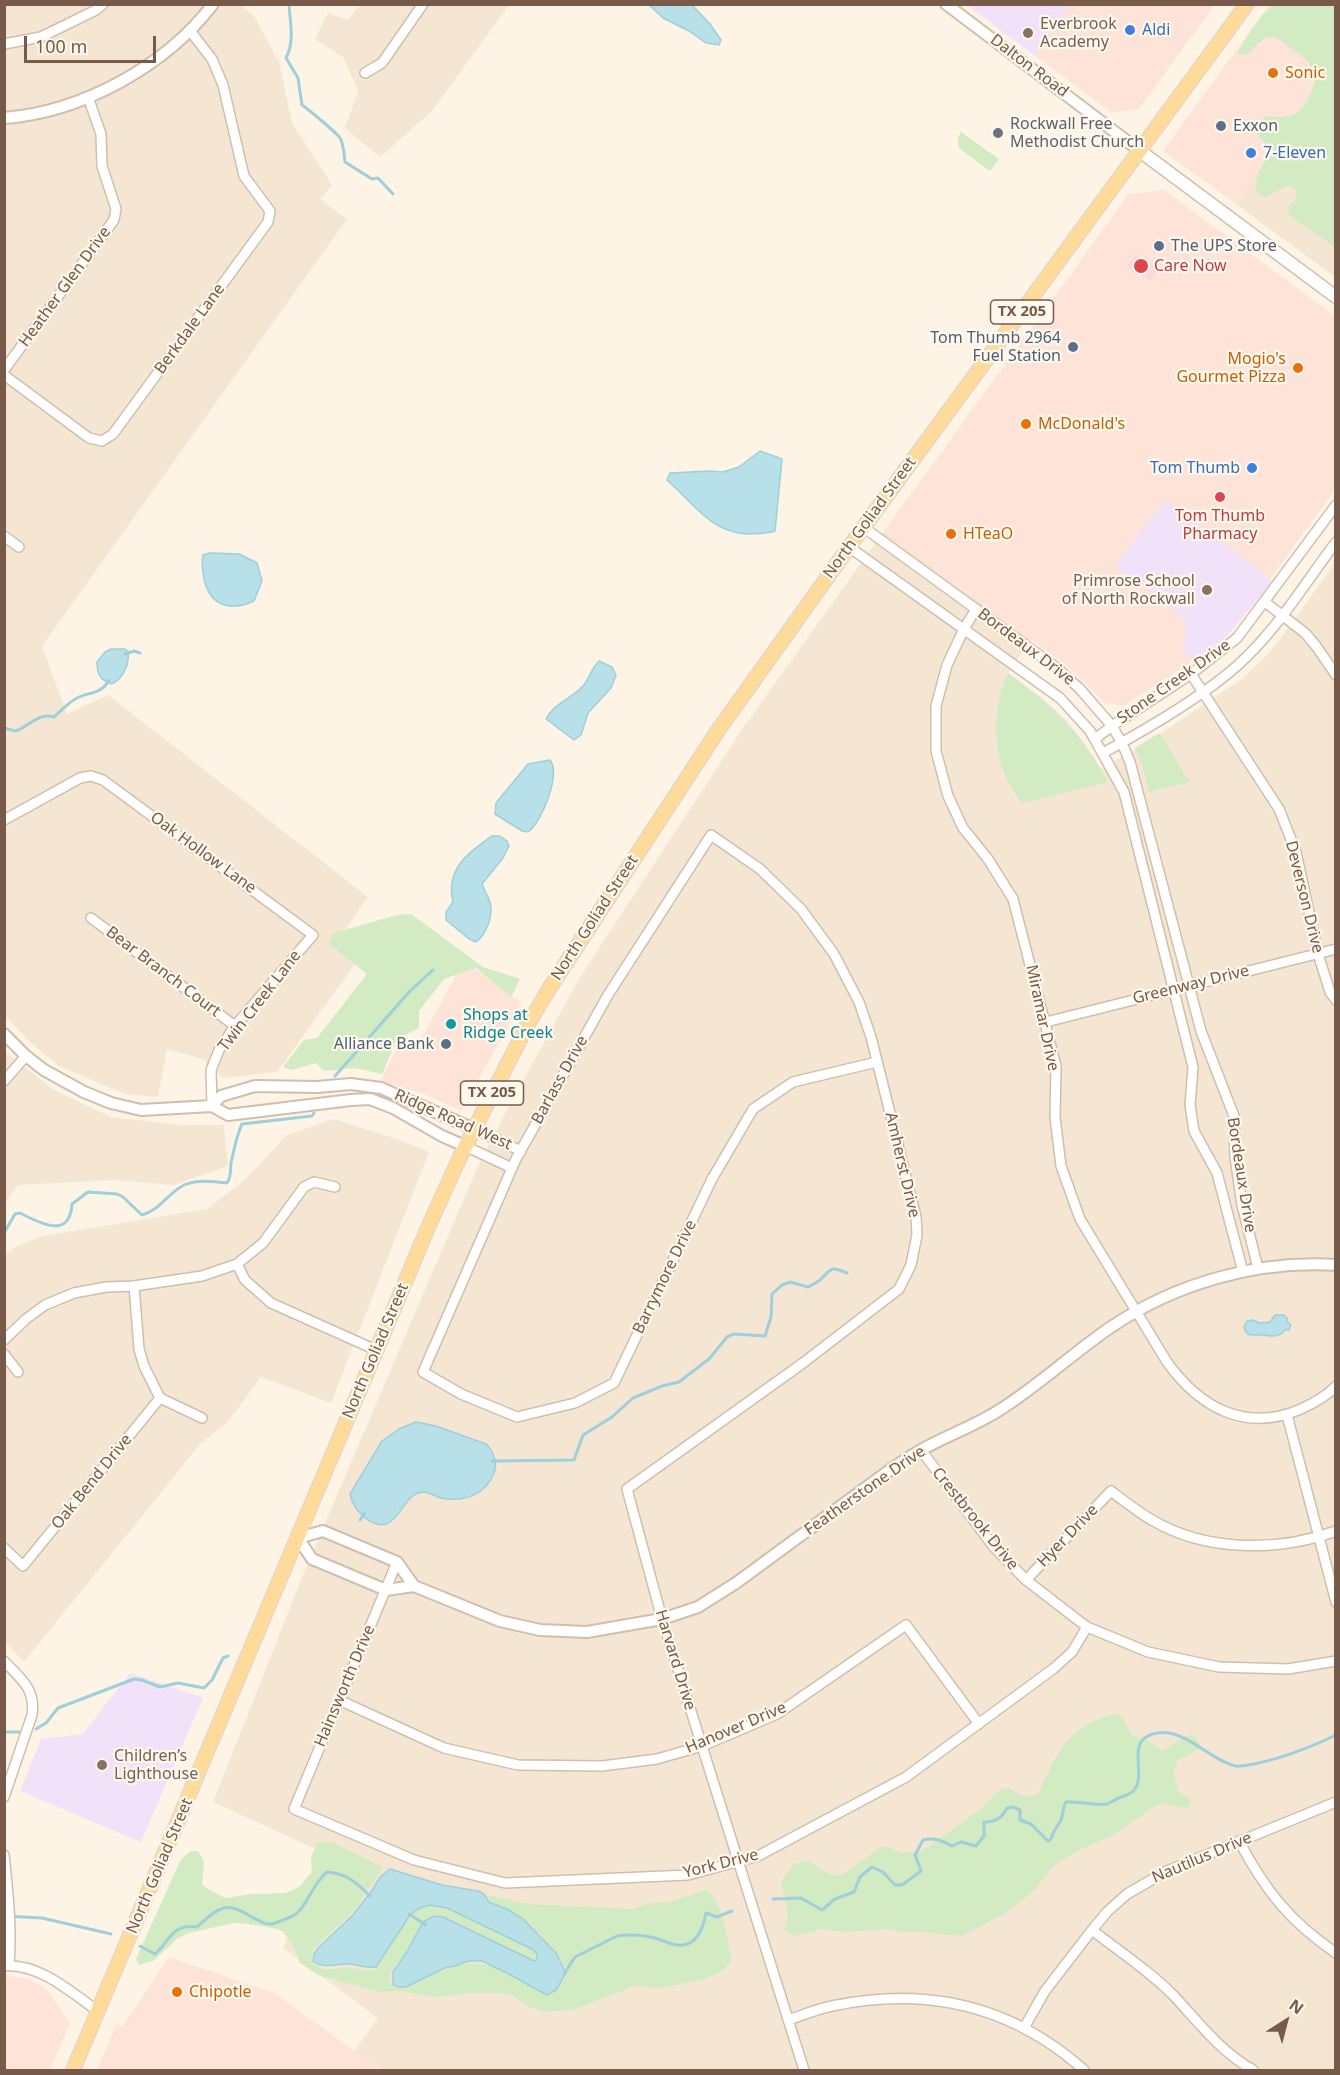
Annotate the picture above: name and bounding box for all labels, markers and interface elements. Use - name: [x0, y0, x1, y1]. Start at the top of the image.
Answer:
- place label: Everbrook Academy: [1040, 14, 1117, 52]
- place label: Aldi: [1142, 20, 1170, 40]
- marker: Aldi: [1123, 23, 1137, 37]
- scale bar: [27, 24, 159, 62]
- marker: Everbrook Academy: [1021, 26, 1035, 40]
- street label: Dalton Road: [986, 30, 1072, 102]
- text: 100 m: [35, 34, 87, 58]
- place label: Sonic: [1285, 63, 1325, 83]
- marker: Sonic: [1266, 66, 1280, 80]
- place label: Rockwall Free Methodist Church: [1010, 114, 1144, 152]
- place label: Exxon: [1233, 116, 1278, 136]
- marker: Exxon: [1214, 119, 1228, 133]
- marker: Rockwall Free Methodist Church: [991, 126, 1005, 140]
- place label: 7-Eleven: [1263, 143, 1326, 163]
- marker: 7-Eleven: [1244, 146, 1258, 160]
- street label: Heather Glen Drive: [15, 223, 115, 351]
- place label: The UPS Store: [1171, 236, 1277, 256]
- marker: The UPS Store: [1152, 239, 1166, 253]
- place label: Care Now: [1154, 256, 1227, 276]
- marker: Care Now: [1132, 257, 1150, 275]
- street label: Berkdale Lane: [151, 280, 229, 378]
- road number: TX 205: [990, 300, 1054, 324]
- place label: Tom Thumb 2964 Fuel Station: [930, 328, 1061, 366]
- marker: Tom Thumb 2964 Fuel Station: [1066, 340, 1080, 354]
- place label: Mogio's Gourmet Pizza: [1176, 349, 1286, 387]
- marker: Mogio's Gourmet Pizza: [1291, 361, 1305, 375]
- place label: McDonald's: [1038, 414, 1125, 434]
- marker: McDonald's: [1019, 417, 1033, 431]
- street label: North Goliad Street: [819, 453, 921, 583]
- place label: Tom Thumb: [1150, 458, 1240, 478]
- marker: Tom Thumb: [1245, 461, 1259, 475]
- marker: Tom Thumb Pharmacy: [1213, 490, 1227, 504]
- place label: Tom Thumb Pharmacy: [1175, 506, 1265, 544]
- place label: HTeaO: [963, 524, 1013, 544]
- marker: HTeaO: [944, 527, 958, 541]
- place label: Primrose School of North Rockwall: [1062, 571, 1195, 609]
- marker: Primrose School of North Rockwall: [1200, 583, 1214, 597]
- street label: Bordeaux Drive: [974, 604, 1078, 690]
- street label: Stone Creek Drive: [1114, 636, 1234, 728]
- street label: Oak Hollow Lane: [146, 808, 260, 898]
- street label: Deverson Drive: [1281, 839, 1327, 955]
- street label: North Goliad Street: [547, 852, 643, 984]
- street label: Bear Branch Court: [102, 923, 224, 1021]
- street label: Twin Creek Lane: [215, 947, 305, 1055]
- street label: Greenway Drive: [1131, 961, 1251, 1009]
- street label: Miramar Drive: [1021, 963, 1063, 1073]
- place label: Shops at Ridge Creek: [463, 1005, 553, 1043]
- marker: Shops at Ridge Creek: [444, 1017, 458, 1031]
- street label: Barlass Drive: [528, 1032, 592, 1128]
- place label: Alliance Bank: [334, 1034, 434, 1054]
- marker: Alliance Bank: [439, 1037, 453, 1051]
- road number: TX 205: [460, 1081, 524, 1105]
- street label: Ridge Road West: [391, 1085, 515, 1155]
- street label: Amherst Drive: [881, 1110, 923, 1220]
- street label: Bordeaux Drive: [1222, 1116, 1260, 1234]
- street label: Barrymore Drive: [629, 1217, 701, 1337]
- street label: North Goliad Street: [339, 1280, 413, 1422]
- street label: Oak Bend Drive: [48, 1430, 136, 1534]
- street label: Featherstone Drive: [801, 1442, 929, 1540]
- street label: Crestbrook Drive: [928, 1464, 1022, 1574]
- street label: Hyer Drive: [1034, 1501, 1102, 1571]
- street label: Harvard Drive: [651, 1607, 699, 1713]
- street label: Hainsworth Drive: [311, 1622, 379, 1750]
- street label: Hanover Drive: [683, 1698, 789, 1758]
- place label: Children’s Lighthouse: [114, 1746, 198, 1784]
- marker: Children’s Lighthouse: [95, 1758, 109, 1772]
- street label: North Goliad Street: [123, 1795, 197, 1937]
- street label: Nautilus Drive: [1149, 1828, 1255, 1888]
- street label: York Drive: [681, 1845, 761, 1883]
- place label: Chipotle: [189, 1982, 252, 2002]
- marker: Chipotle: [170, 1985, 184, 1999]
- north arrow: [1256, 1991, 1316, 2051]
- text: N: [1285, 1994, 1308, 2019]

